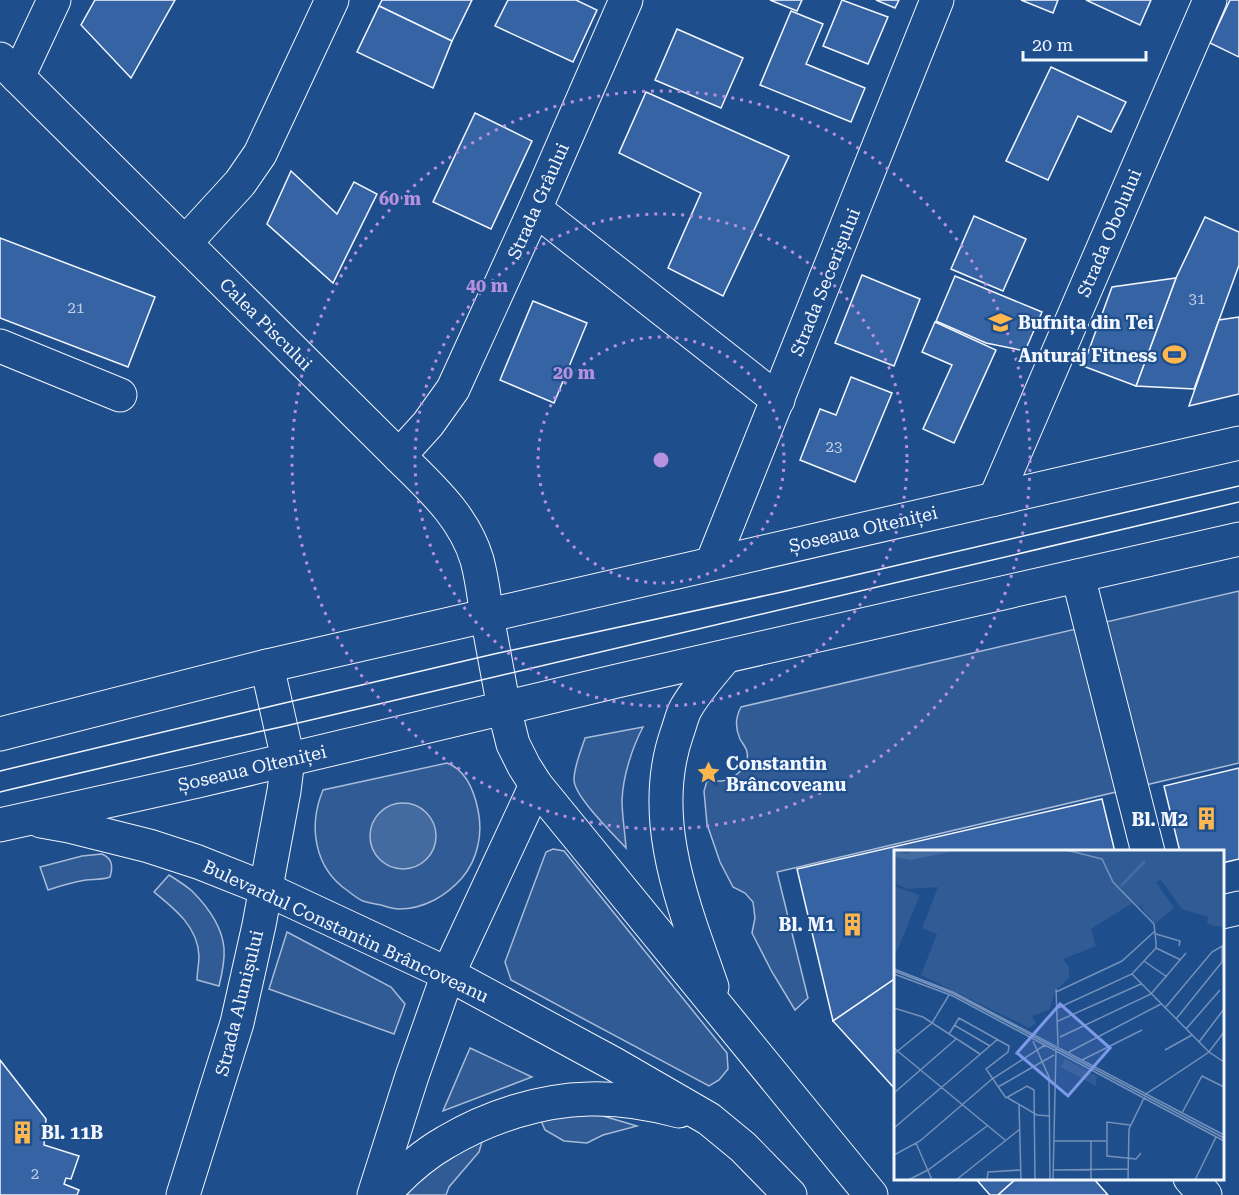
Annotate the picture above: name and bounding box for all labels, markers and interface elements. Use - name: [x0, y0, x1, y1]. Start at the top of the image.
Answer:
- scale bar: [1023, 24, 1146, 62]
- text: 20 m: [1032, 34, 1073, 55]
- street label: Strada Grâului: [503, 139, 573, 262]
- street label: Strada Obolului: [1073, 166, 1145, 300]
- text: 60 m: [379, 188, 422, 209]
- street label: Strada Secerișului: [786, 205, 865, 359]
- street label: Calea Piscului: [215, 273, 317, 375]
- text: 40 m: [466, 275, 509, 296]
- house number: 31: [1189, 290, 1205, 308]
- house number: 21: [68, 299, 84, 317]
- school or university icon: Bufnița din Tei: [987, 309, 1013, 335]
- place label: Bufnița din Tei: [1018, 312, 1154, 336]
- sports icon: Anturaj Fitness: [1162, 342, 1188, 368]
- place label: Anturaj Fitness: [1018, 345, 1157, 366]
- text: 20 m: [553, 362, 596, 383]
- house number: 23: [826, 438, 842, 456]
- centre of rings: [651, 450, 671, 470]
- street label: Șoseaua Olteniței: [787, 502, 940, 557]
- street label: Șoseaua Olteniței: [176, 741, 329, 796]
- place label: Constantin Brâncoveanu: [726, 753, 846, 795]
- place icon: Constantin Brâncoveanu: [695, 760, 721, 786]
- building icon: Bl. M2: [1193, 806, 1219, 832]
- place label: Bl. M2: [1131, 809, 1188, 830]
- inset map: [894, 850, 1224, 1180]
- street label: Bulevardul Constantin Brâncoveanu: [200, 855, 492, 1007]
- building icon: Bl. M1: [840, 911, 866, 937]
- place label: Bl. M1: [778, 914, 835, 935]
- street label: Strada Alunișului: [211, 928, 268, 1078]
- building icon: Bl. 11B: [10, 1119, 36, 1145]
- place label: Bl. 11B: [41, 1122, 103, 1143]
- house number: 2: [31, 1165, 39, 1183]

